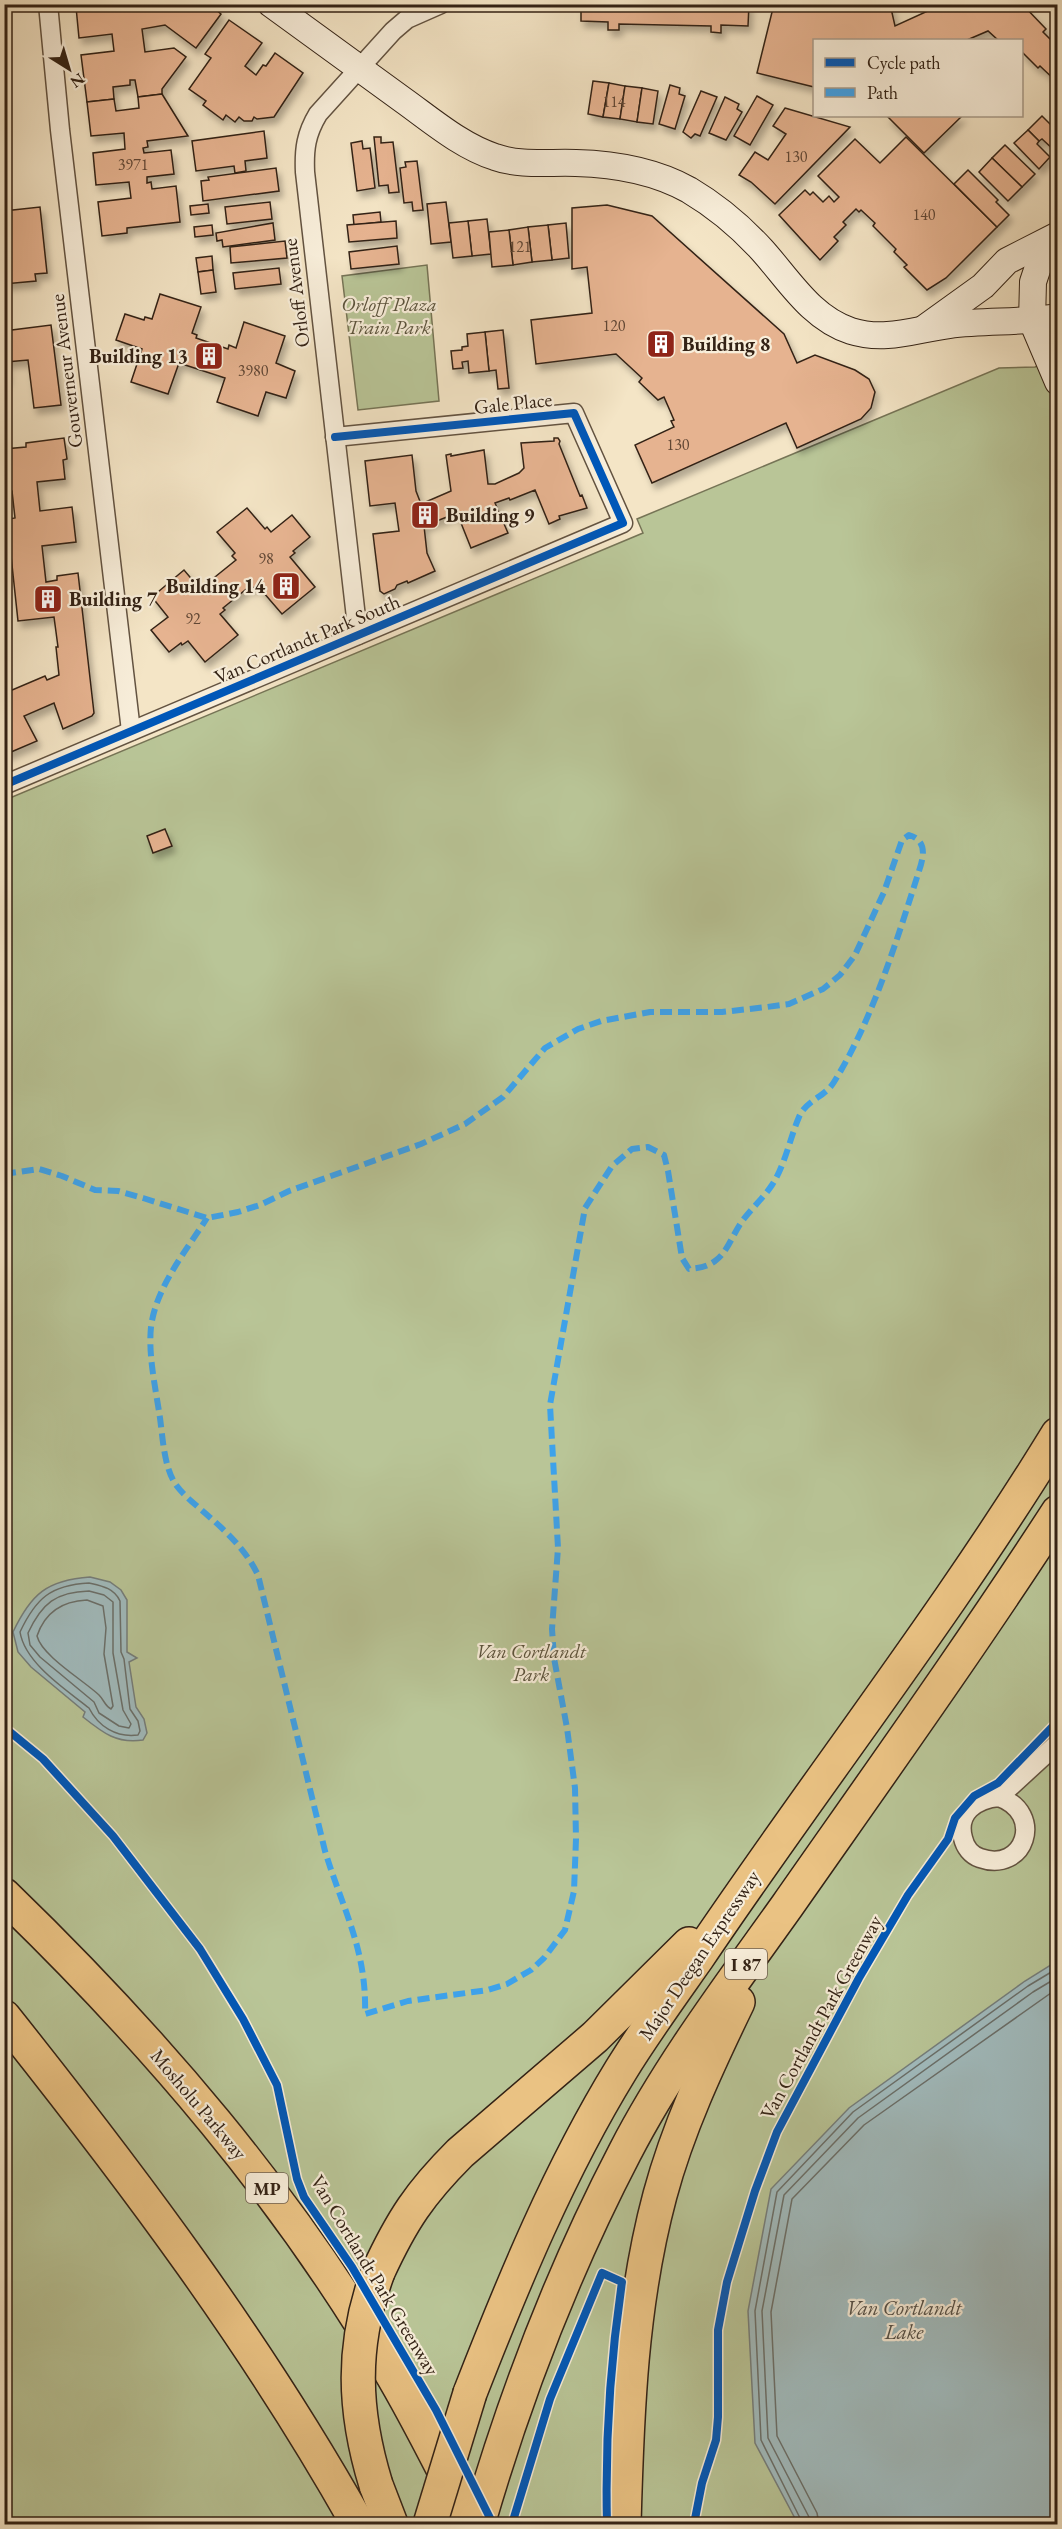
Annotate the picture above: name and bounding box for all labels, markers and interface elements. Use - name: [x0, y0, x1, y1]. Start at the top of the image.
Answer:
- north arrow: [39, 39, 99, 99]
- legend: [813, 39, 1023, 117]
- text: Cycle path: [867, 51, 941, 74]
- text: N: [66, 68, 89, 93]
- text: Path: [867, 81, 898, 104]
- house number: 114: [602, 91, 626, 112]
- house number: 130: [784, 146, 808, 167]
- house number: 3971: [118, 154, 148, 175]
- house number: 140: [912, 204, 936, 225]
- house number: 121: [508, 236, 532, 257]
- street label: Orloff Avenue: [276, 237, 316, 349]
- park label: Orloff Plaza Train Park: [341, 291, 437, 340]
- street label: Gouverneur Avenue: [44, 292, 88, 449]
- house number: 120: [602, 315, 626, 336]
- building icon: Building 8: [645, 328, 677, 360]
- place label: Building 8: [682, 331, 770, 357]
- building icon: Building 13: [193, 340, 225, 372]
- place label: Building 13: [89, 343, 188, 369]
- house number: 3980: [238, 360, 269, 381]
- street label: Gale Place: [473, 386, 554, 420]
- house number: 130: [666, 434, 690, 455]
- building icon: Building 9: [409, 499, 441, 531]
- place label: Building 9: [446, 502, 535, 528]
- house number: 98: [258, 548, 274, 569]
- building icon: Building 14: [270, 570, 302, 602]
- place label: Building 14: [166, 573, 265, 599]
- building icon: Building 7: [32, 583, 64, 615]
- place label: Building 7: [69, 586, 158, 612]
- street label: Van Cortlandt Park South: [210, 588, 404, 690]
- house number: 92: [185, 608, 201, 629]
- park label: Van Cortlandt Park: [476, 1638, 587, 1687]
- street label: Major Deegan Expressway: [632, 1865, 766, 2045]
- street label: Van Cortlandt Park Greenway: [754, 1910, 888, 2124]
- road number: I 87: [725, 1949, 767, 1979]
- street label: Mosholu Parkway: [145, 2043, 253, 2165]
- street label: Van Cortlandt Park Greenway: [305, 2170, 445, 2380]
- road number: MP: [246, 2173, 288, 2203]
- water label: Van Cortlandt Lake: [846, 2294, 963, 2345]

